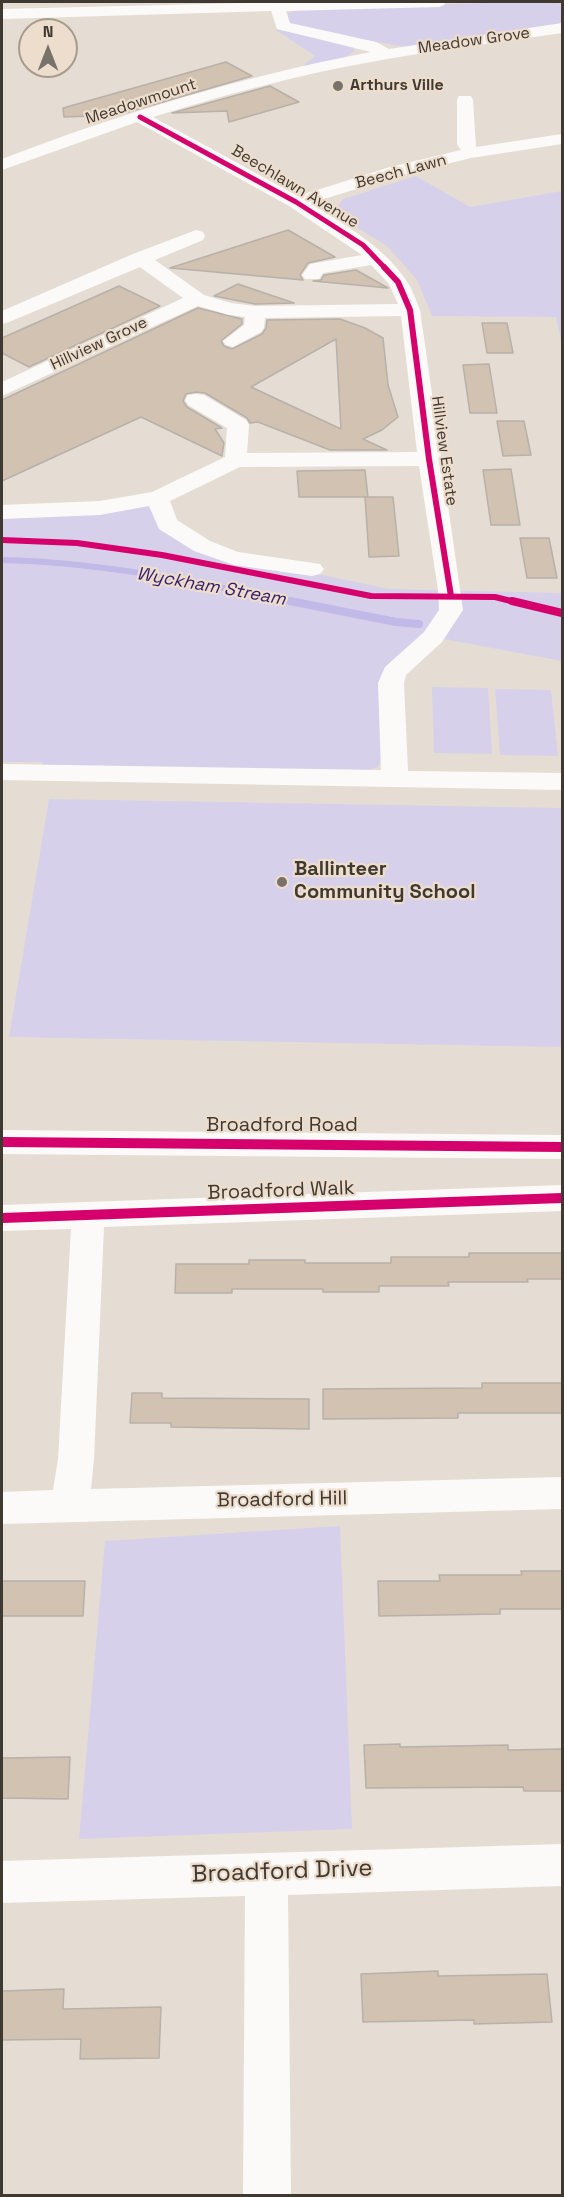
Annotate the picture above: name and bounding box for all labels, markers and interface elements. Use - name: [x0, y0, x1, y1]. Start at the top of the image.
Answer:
- north arrow: [18, 18, 78, 78]
- text: N: [43, 21, 53, 42]
- street label: Meadow Grove: [417, 24, 531, 58]
- street label: Meadowmount: [83, 75, 199, 129]
- place label: Arthurs Ville: [350, 76, 444, 96]
- marker: Arthurs Ville: [331, 79, 345, 93]
- street label: Beechlawn Avenue: [228, 141, 362, 233]
- street label: Beech Lawn: [353, 151, 449, 193]
- street label: Hillview Grove: [48, 313, 150, 375]
- street label: Hillview Estate: [427, 395, 461, 507]
- water label: Wyckham Stream: [135, 563, 287, 611]
- place label: Ballinteer Community School: [294, 858, 476, 905]
- marker: Ballinteer Community School: [275, 875, 289, 889]
- street label: Broadford Road: [206, 1114, 358, 1138]
- street label: Broadford Walk: [207, 1176, 355, 1206]
- street label: Broadford Hill: [216, 1487, 348, 1513]
- street label: Broadford Drive: [191, 1854, 373, 1890]

